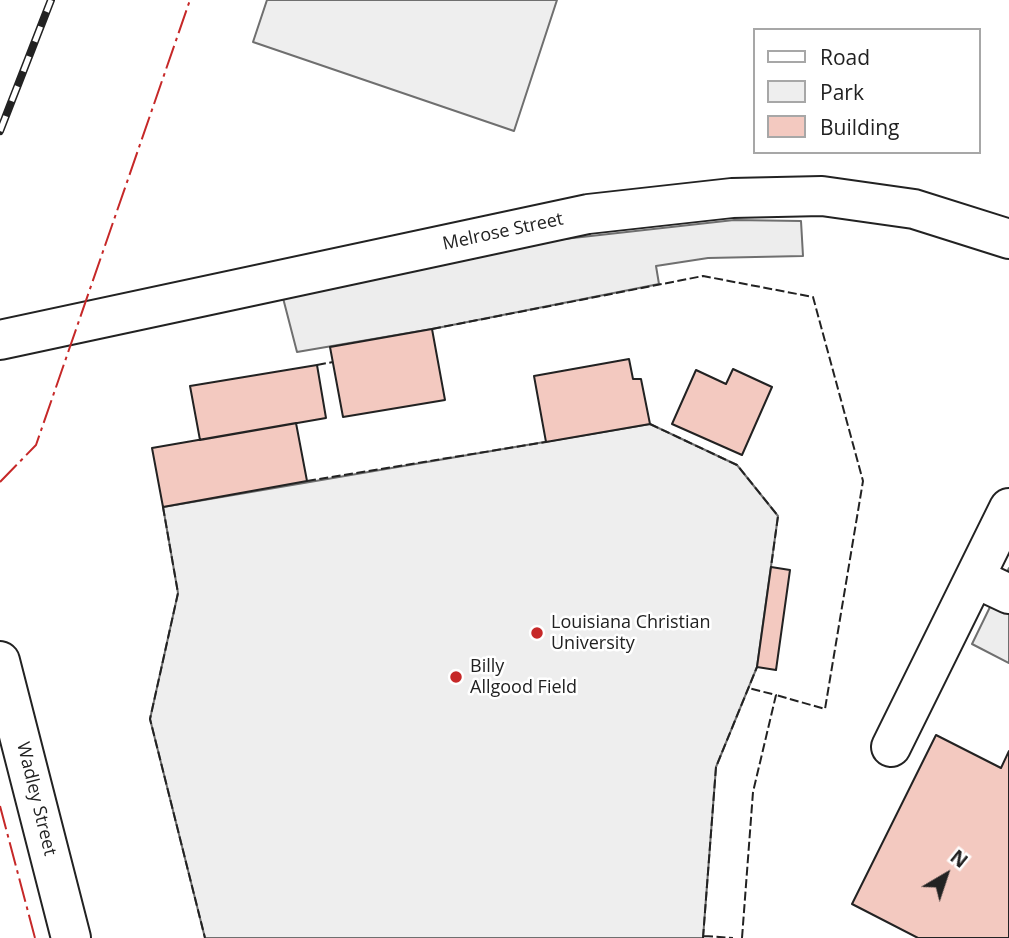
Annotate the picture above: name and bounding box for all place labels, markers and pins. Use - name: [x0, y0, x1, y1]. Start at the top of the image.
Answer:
- place label: Louisiana Christian University: [551, 612, 711, 654]
- marker: Louisiana Christian University: [529, 625, 545, 641]
- place label: Billy Allgood Field: [470, 656, 577, 698]
- marker: Billy Allgood Field: [448, 669, 464, 685]

